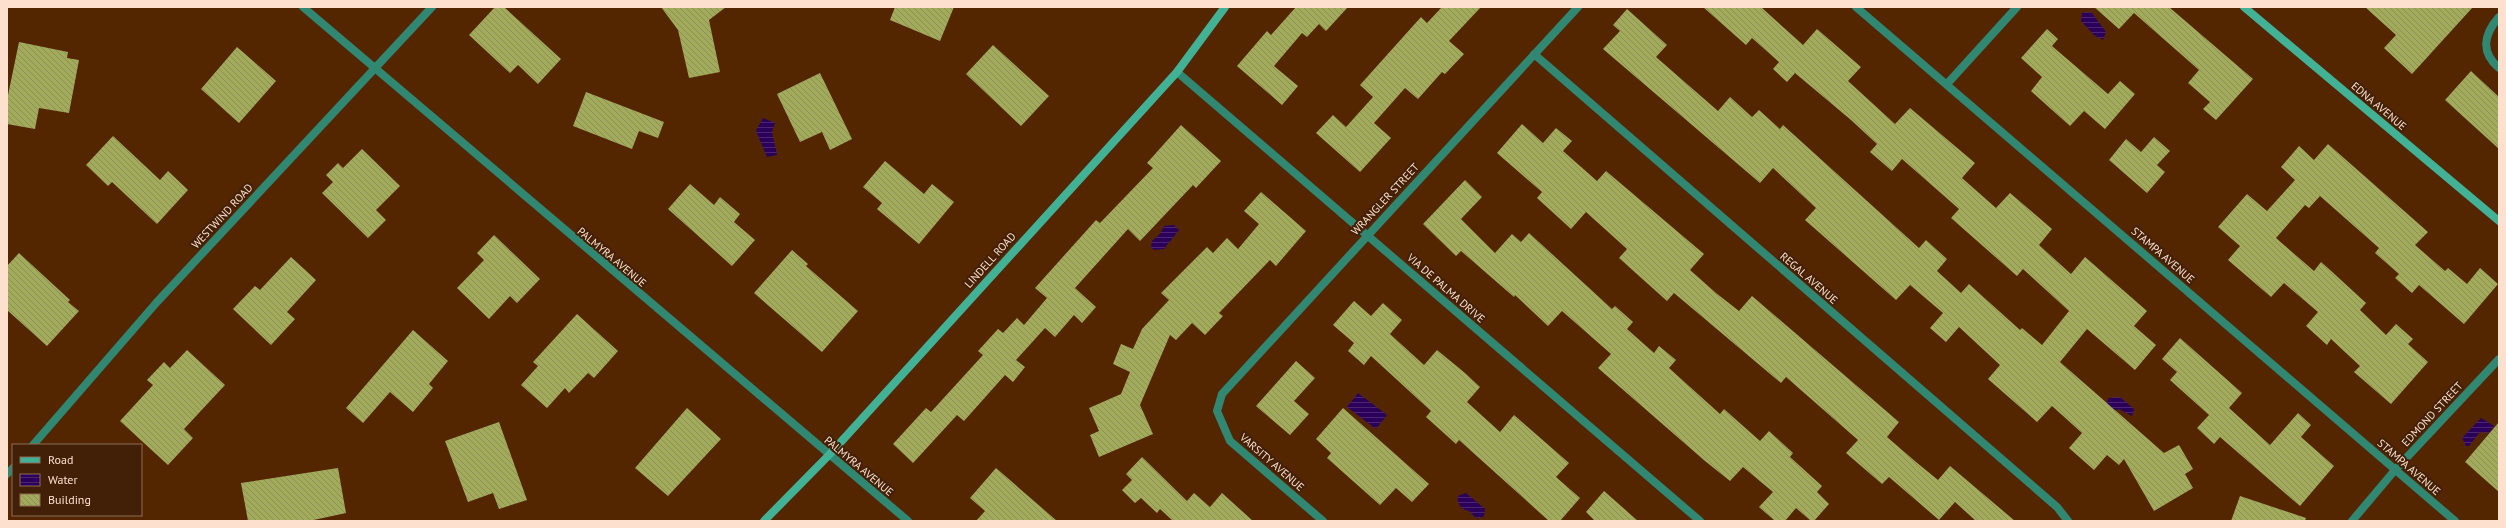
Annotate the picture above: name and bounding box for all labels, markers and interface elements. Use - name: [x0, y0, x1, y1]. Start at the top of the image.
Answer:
- street label: EDNA AVENUE: [2349, 79, 2409, 133]
- street label: WRANGLER STREET: [1348, 160, 1422, 238]
- street label: WESTWIND ROAD: [188, 181, 256, 251]
- street label: PALMYRA AVENUE: [575, 224, 649, 290]
- street label: STAMPA AVENUE: [2129, 224, 2197, 286]
- street label: LINDELL ROAD: [961, 229, 1019, 291]
- street label: REGAL AVENUE: [1777, 249, 1841, 307]
- street label: VIA DE PALMA DRIVE: [1403, 250, 1488, 326]
- street label: EDMOND STREET: [2398, 379, 2466, 449]
- street label: VARSITY AVENUE: [1236, 430, 1307, 494]
- street label: PALMYRA AVENUE: [822, 433, 896, 499]
- street label: STAMPA AVENUE: [2375, 436, 2443, 498]
- legend: [12, 444, 142, 516]
- text: Road: [48, 452, 73, 467]
- text: Water: [48, 472, 78, 487]
- text: Building: [48, 492, 91, 507]

